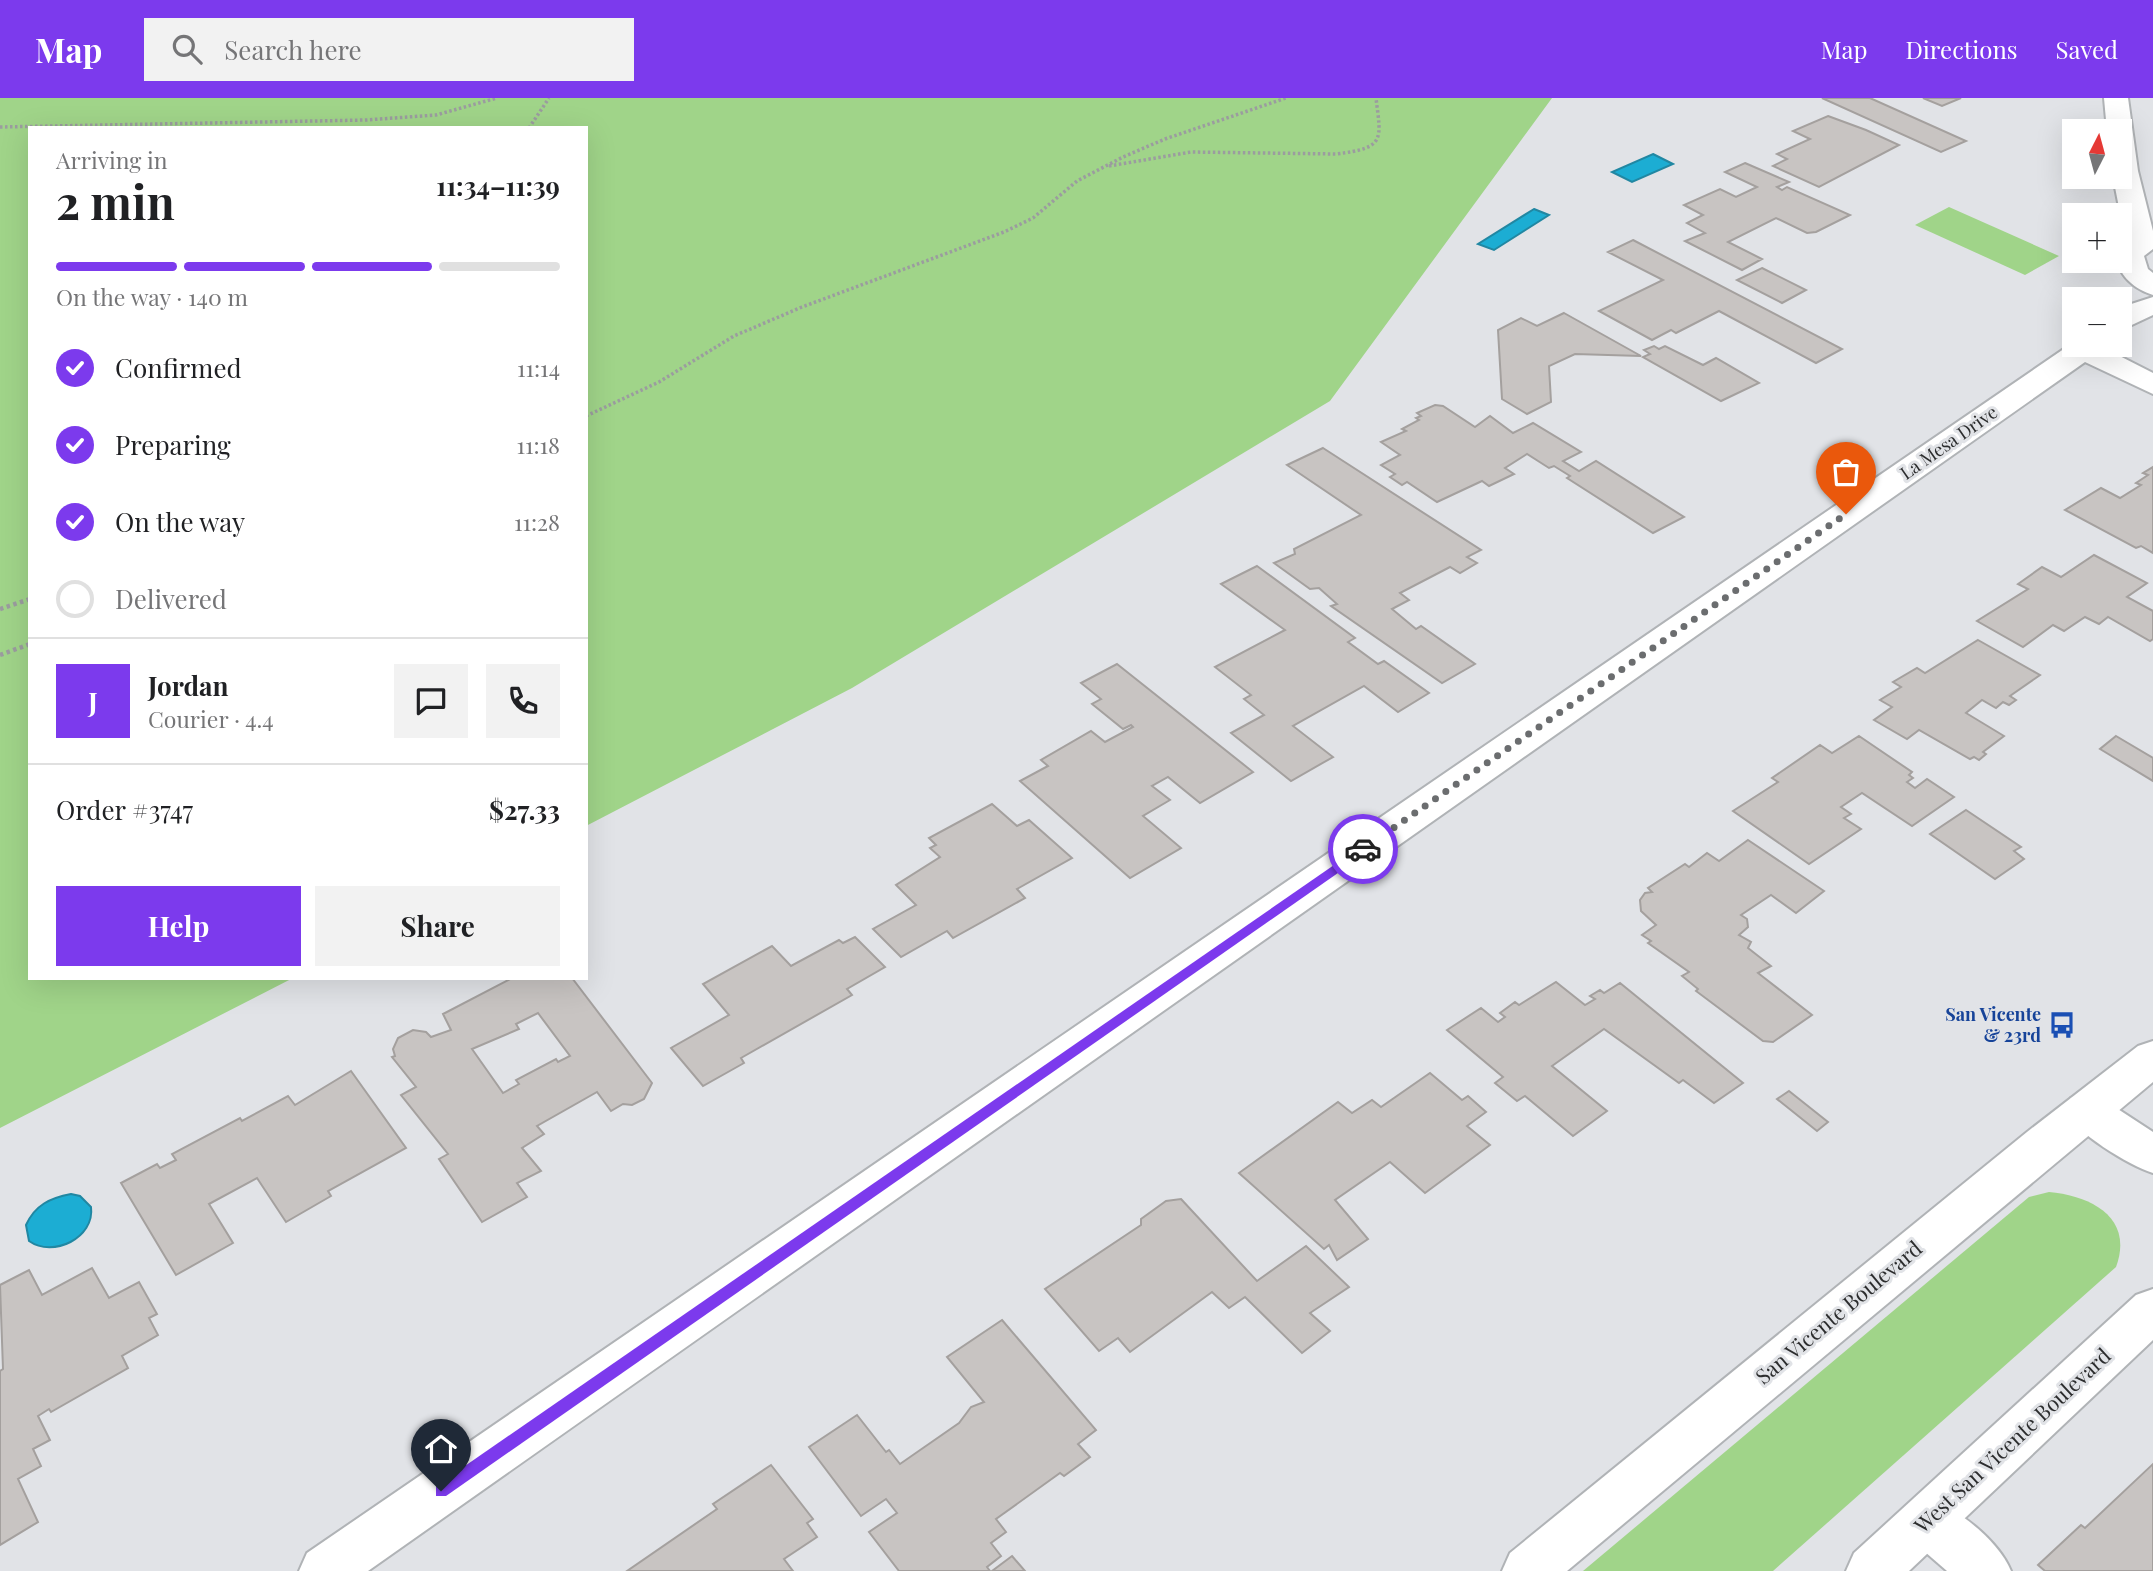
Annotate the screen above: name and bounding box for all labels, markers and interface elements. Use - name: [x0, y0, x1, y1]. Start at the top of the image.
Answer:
- search box: [144, 18, 634, 81]
- text: Map: [35, 27, 102, 71]
- icon: search: [168, 30, 206, 68]
- text: Search here: [224, 32, 362, 67]
- text: Map: [1821, 33, 1867, 65]
- text: Directions: [1905, 33, 2018, 65]
- text: Saved: [2056, 33, 2118, 65]
- north arrow: [2062, 119, 2132, 189]
- map controls: [2062, 119, 2132, 357]
- text: Arriving in: [56, 144, 168, 175]
- text: 11:34–11:39: [436, 168, 560, 203]
- text: 2 min: [56, 170, 175, 232]
- button: +: [2062, 203, 2132, 273]
- text: On the way · 140 m: [56, 281, 248, 312]
- button: −: [2062, 287, 2132, 357]
- icon: check: [56, 349, 94, 387]
- text: Confirmed: [115, 350, 242, 385]
- text: 11:14: [517, 352, 560, 383]
- street label: La Mesa Drive: [1895, 400, 2002, 485]
- icon: check: [56, 426, 94, 464]
- text: Preparing: [115, 427, 231, 462]
- text: 11:18: [516, 429, 560, 460]
- pin: [1816, 442, 1876, 514]
- icon: bag: [1827, 453, 1865, 491]
- icon: check: [56, 503, 94, 541]
- text: On the way: [115, 504, 245, 539]
- text: 11:28: [514, 506, 560, 537]
- text: Delivered: [115, 581, 227, 616]
- button: chat: [394, 664, 468, 738]
- button: phone: [486, 664, 560, 738]
- text: Jordan: [148, 668, 228, 703]
- text: J: [88, 684, 98, 719]
- text: Courier · 4.4: [148, 703, 274, 734]
- text: Order #3747: [56, 792, 193, 827]
- text: $27.33: [489, 792, 560, 827]
- courier: [1328, 814, 1398, 884]
- icon: car: [1344, 830, 1382, 868]
- button: Help: [56, 886, 301, 966]
- button: Share: [315, 886, 560, 966]
- place label: San Vicente & 23rd: [1945, 1002, 2041, 1047]
- bus stop icon: San Vicente & 23rd: [2047, 1010, 2077, 1040]
- street label: San Vicente Boulevard: [1749, 1234, 1927, 1389]
- street label: West San Vicente Boulevard: [1907, 1341, 2116, 1539]
- pin: [411, 1419, 471, 1491]
- icon: home: [422, 1430, 460, 1468]

